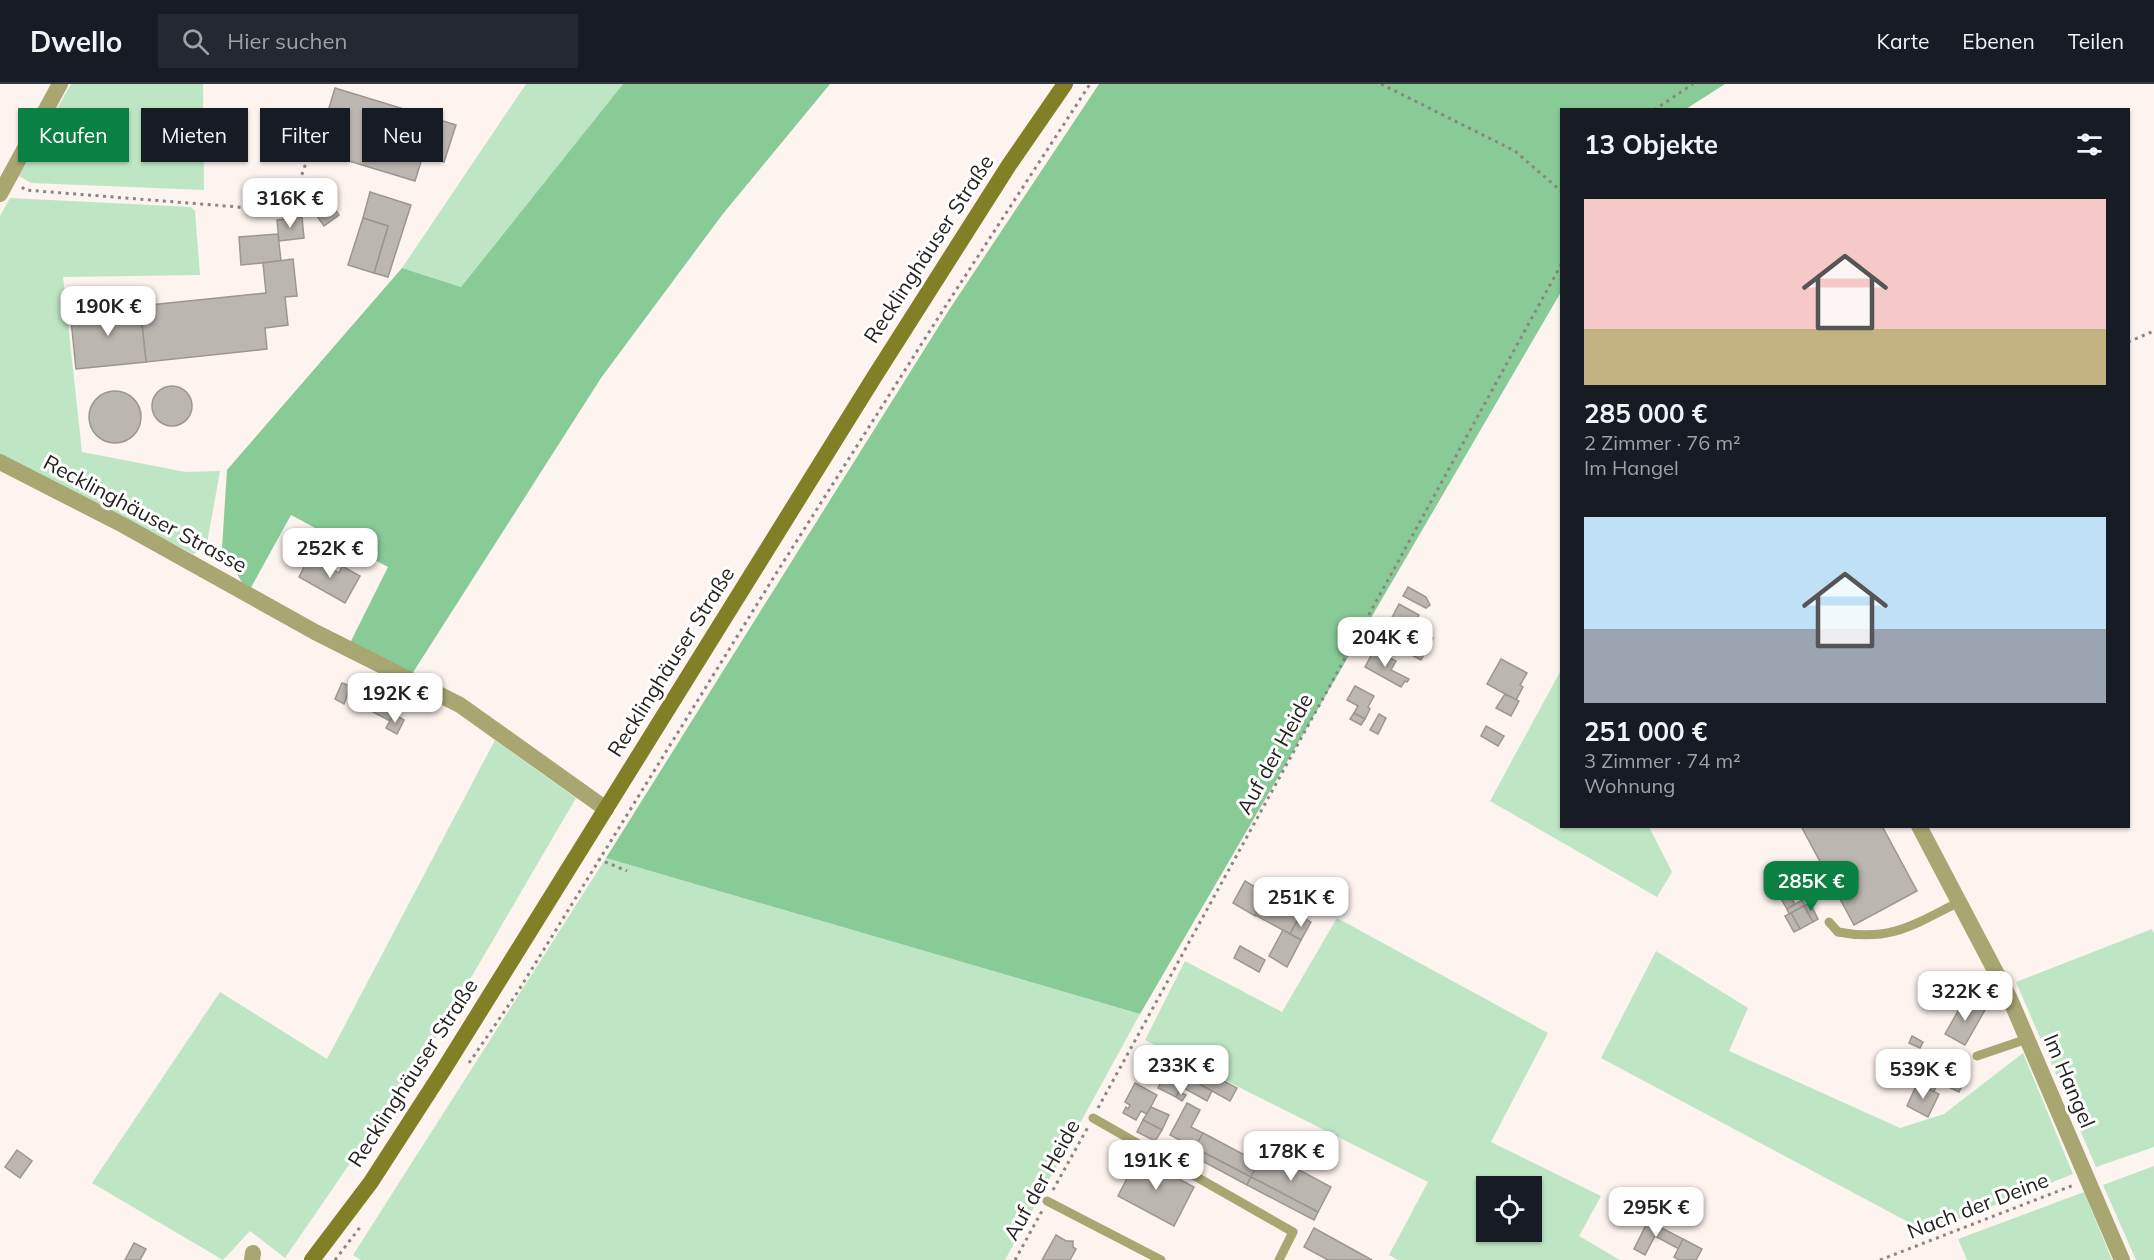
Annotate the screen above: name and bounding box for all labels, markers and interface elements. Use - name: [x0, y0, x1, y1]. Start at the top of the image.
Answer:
- search box: [158, 14, 578, 68]
- text: Dwello: [30, 24, 122, 59]
- icon: search: [179, 25, 212, 58]
- text: Hier suchen: [227, 27, 347, 55]
- text: Karte: [1877, 28, 1929, 54]
- text: Ebenen: [1962, 28, 2035, 54]
- text: Teilen: [2068, 28, 2124, 54]
- chip: Kaufen: [18, 108, 129, 162]
- chip: Mieten: [141, 108, 248, 162]
- chip: Filter: [260, 108, 350, 162]
- chip: Neu: [362, 108, 443, 162]
- text: 13 Objekte: [1584, 128, 1718, 161]
- icon: filters: [2073, 128, 2106, 161]
- street label: Recklinghäuser Straße: [858, 149, 999, 347]
- pin: 316K €: [241, 178, 339, 229]
- text: 316K €: [257, 185, 323, 210]
- icon: home: [1791, 238, 1899, 346]
- pin: 190K €: [59, 286, 157, 337]
- text: 190K €: [75, 293, 141, 318]
- text: 285 000 €: [1584, 397, 1707, 430]
- text: 2 Zimmer · 76 m²: [1584, 430, 1741, 455]
- street label: Recklinghäuser Strasse: [39, 448, 252, 578]
- text: Im Hangel: [1584, 455, 1679, 480]
- pin: 252K €: [281, 528, 379, 579]
- text: 252K €: [297, 535, 363, 560]
- icon: home: [1791, 556, 1899, 664]
- street label: Recklinghäuser Straße: [601, 562, 739, 761]
- pin: 204K €: [1336, 617, 1434, 668]
- text: 204K €: [1352, 624, 1418, 649]
- pin: 192K €: [346, 673, 444, 724]
- text: 192K €: [362, 680, 428, 705]
- street label: Auf der Heide: [1230, 689, 1318, 818]
- text: 251 000 €: [1584, 715, 1707, 748]
- text: 3 Zimmer · 74 m²: [1584, 748, 1741, 773]
- text: Wohnung: [1584, 773, 1675, 798]
- pin: 285K €: [1762, 861, 1860, 912]
- text: 285K €: [1778, 868, 1844, 893]
- pin: 251K €: [1252, 877, 1350, 928]
- text: 251K €: [1268, 884, 1334, 909]
- pin: 322K €: [1916, 971, 2014, 1022]
- street label: Recklinghäuser Straße: [342, 973, 483, 1171]
- text: 322K €: [1932, 978, 1998, 1003]
- street label: Im Hangel: [2039, 1030, 2101, 1131]
- pin: 233K €: [1132, 1045, 1230, 1096]
- pin: 539K €: [1874, 1049, 1972, 1100]
- text: 233K €: [1148, 1052, 1214, 1077]
- text: 539K €: [1890, 1056, 1956, 1081]
- street label: Auf der Heide: [997, 1115, 1085, 1244]
- pin: 178K €: [1242, 1131, 1340, 1182]
- text: 178K €: [1258, 1138, 1324, 1163]
- pin: 191K €: [1107, 1140, 1205, 1191]
- text: 191K €: [1123, 1147, 1189, 1172]
- street label: Nach der Deine: [1903, 1166, 2052, 1244]
- map controls: [1476, 1176, 1542, 1242]
- button: locate: [1476, 1176, 1542, 1242]
- pin: 295K €: [1607, 1187, 1705, 1238]
- text: 295K €: [1623, 1194, 1689, 1219]

